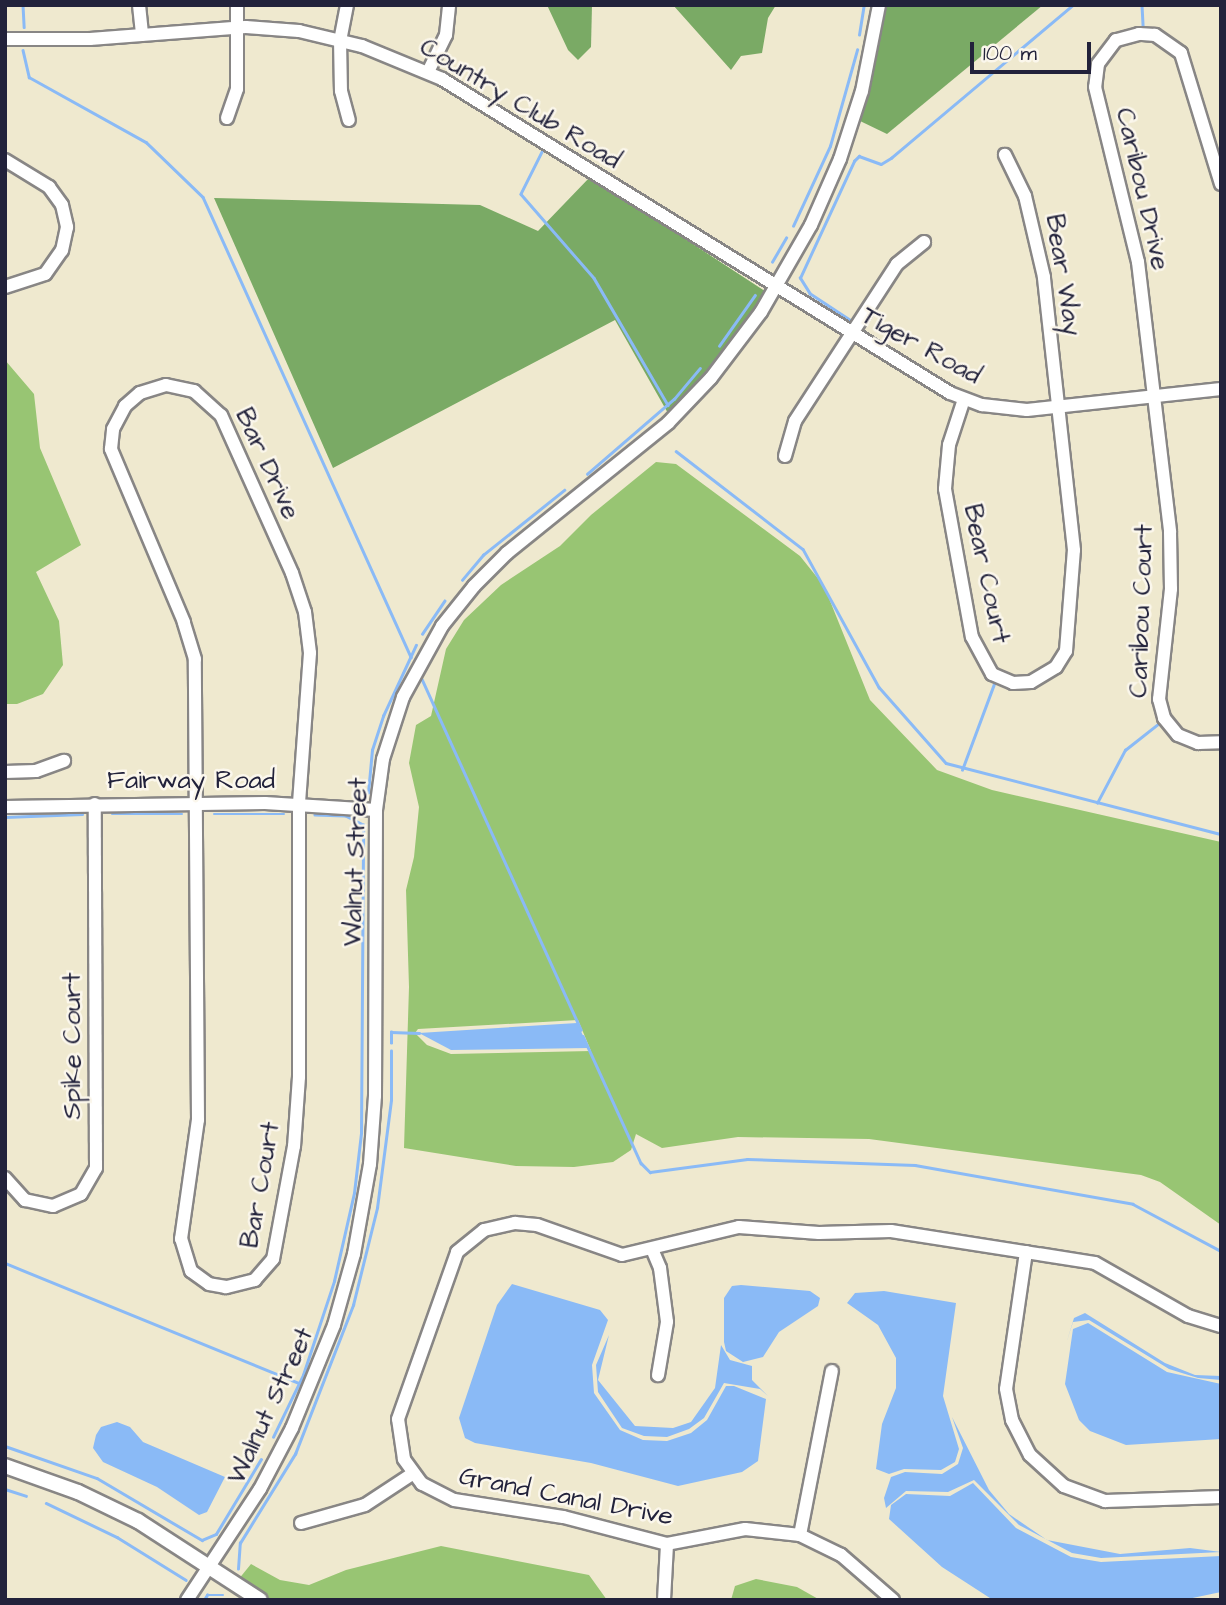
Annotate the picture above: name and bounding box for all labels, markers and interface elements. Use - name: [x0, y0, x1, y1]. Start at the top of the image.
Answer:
- scale bar: [974, 28, 1095, 72]
- street label: Country Club Road: [414, 32, 626, 176]
- text: 100 m: [983, 39, 1037, 68]
- street label: Caribou Drive: [1108, 105, 1176, 273]
- street label: Bear Way: [1038, 212, 1088, 338]
- street label: Tiger Road: [856, 300, 986, 392]
- street label: Bar Drive: [228, 403, 306, 525]
- street label: Bear Court: [956, 501, 1016, 647]
- street label: Caribou Court: [1123, 524, 1161, 698]
- street label: Fairway Road: [107, 765, 275, 797]
- street label: Walnut Street: [337, 777, 375, 947]
- street label: Spike Court: [57, 973, 89, 1119]
- street label: Bar Court: [235, 1119, 287, 1251]
- street label: Walnut Street: [221, 1323, 321, 1489]
- street label: Grand Canal Drive: [456, 1461, 676, 1533]

